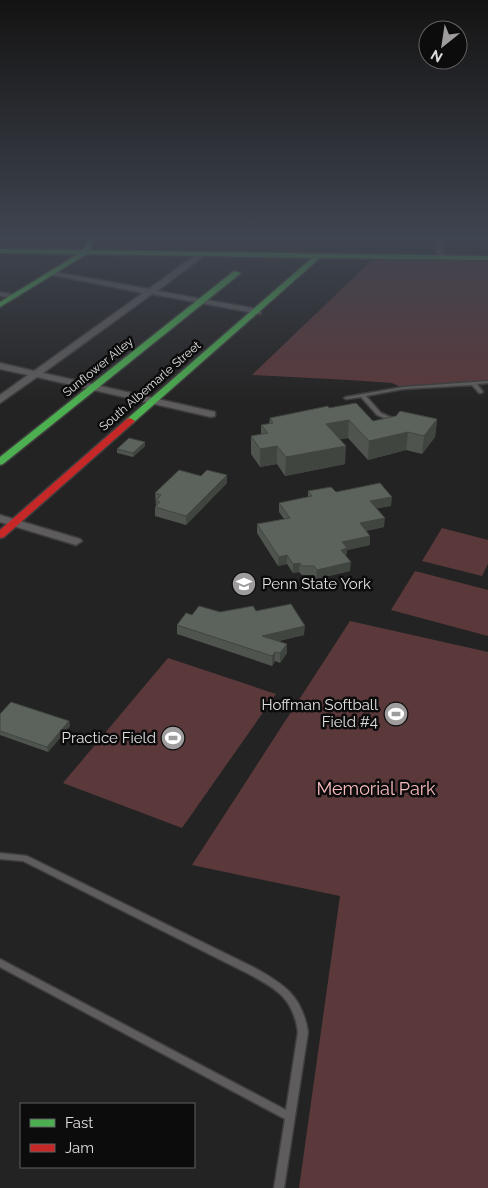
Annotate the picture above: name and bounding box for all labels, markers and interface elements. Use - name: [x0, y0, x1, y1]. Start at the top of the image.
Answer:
- north arrow: [418, 20, 468, 70]
- text: N: [428, 47, 445, 66]
- street label: Sunflower Alley: [60, 334, 136, 400]
- street label: South Albemarle Street: [97, 338, 203, 434]
- school or university icon: Penn State York: [231, 571, 257, 597]
- place label: Penn State York: [262, 575, 371, 593]
- place label: Hoffman Softball Field #4: [262, 696, 379, 731]
- sports icon: Hoffman Softball Field #4: [383, 701, 409, 727]
- sports icon: Practice Field: [160, 725, 186, 751]
- place label: Practice Field: [62, 729, 156, 747]
- park label: Memorial Park: [316, 778, 436, 799]
- legend: [20, 1103, 195, 1168]
- text: Fast: [65, 1114, 93, 1132]
- text: Jam: [65, 1139, 94, 1157]

